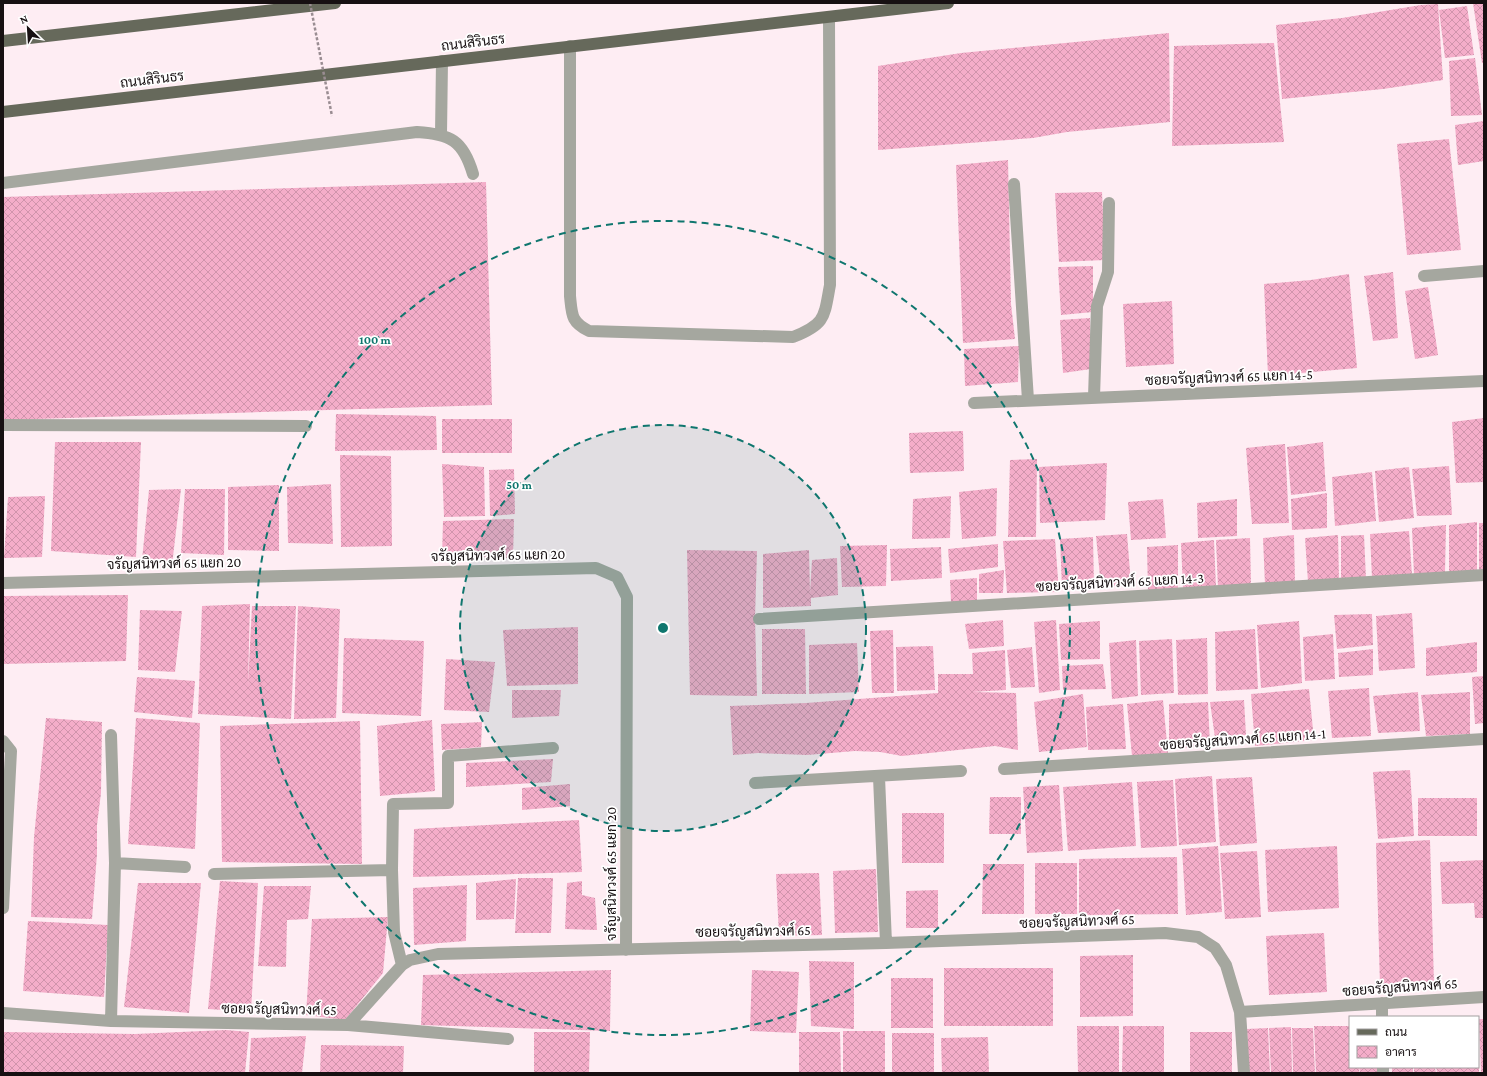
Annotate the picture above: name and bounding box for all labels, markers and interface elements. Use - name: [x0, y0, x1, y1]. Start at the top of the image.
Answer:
- north arrow: [8, 8, 48, 48]
- text: N: [18, 12, 30, 26]
- street label: ถนนสิรินธร: [440, 30, 506, 54]
- street label: ถนนสิรินธร: [119, 67, 185, 91]
- text: 100 m: [359, 333, 392, 347]
- street label: ซอยจรัญสนิทวงศ์ 65 แยก 14-5: [1145, 365, 1313, 389]
- text: 50 m: [506, 478, 533, 492]
- street label: จรัญสนิทวงศ์ 65 แยก 20: [431, 545, 565, 565]
- street label: จรัญสนิทวงศ์ 65 แยก 20: [107, 553, 241, 573]
- street label: ซอยจรัญสนิทวงศ์ 65 แยก 14-3: [1036, 569, 1204, 595]
- centre of rings: [656, 621, 670, 635]
- street label: ซอยจรัญสนิทวงศ์ 65 แยก 14-1: [1160, 724, 1327, 754]
- street label: จรัญสนิทวงศ์ 65 แยก 20: [602, 807, 620, 941]
- street label: ซอยจรัญสนิทวงศ์ 65: [1019, 910, 1135, 932]
- street label: ซอยจรัญสนิทวงศ์ 65: [695, 921, 811, 941]
- street label: ซอยจรัญสนิทวงศ์ 65: [1342, 974, 1458, 1000]
- street label: ซอยจรัญสนิทวงศ์ 65: [221, 999, 337, 1019]
- legend: [1349, 1016, 1479, 1068]
- text: ถนน: [1385, 1025, 1408, 1039]
- text: อาคาร: [1385, 1045, 1417, 1059]

